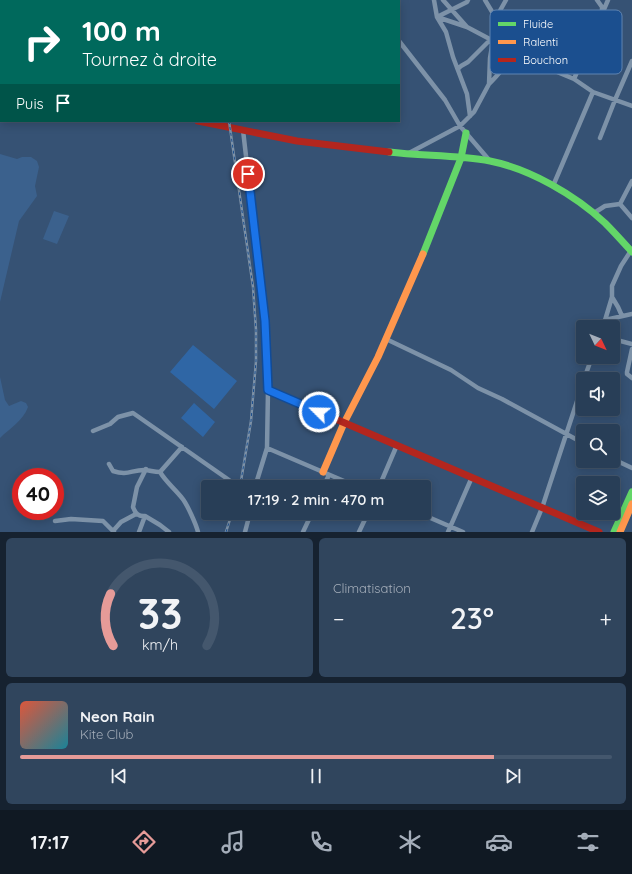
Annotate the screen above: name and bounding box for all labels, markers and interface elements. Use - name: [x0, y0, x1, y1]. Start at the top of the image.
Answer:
- legend: [490, 10, 622, 74]
- text: 100 m: [82, 13, 161, 48]
- icon: right: [16, 16, 68, 68]
- text: Fluide: [523, 17, 553, 31]
- text: Ralenti: [523, 35, 558, 49]
- text: Tournez à droite: [82, 48, 217, 71]
- text: Bouchon: [523, 53, 568, 67]
- icon: arrive: [52, 92, 74, 114]
- text: Puis: [16, 94, 44, 113]
- pin: [231, 157, 265, 191]
- icon: arrive: [237, 163, 259, 185]
- north arrow: [576, 320, 620, 364]
- map controls: [576, 320, 620, 520]
- button: sound: [576, 372, 620, 416]
- position arrow: [298, 391, 340, 433]
- button: search: [576, 424, 620, 468]
- speed limit sign: 40: [12, 468, 64, 520]
- button: layers: [576, 476, 620, 520]
- text: 17:19 · 2 min · 470 m: [248, 490, 384, 509]
- text: Climatisation: [333, 580, 411, 596]
- text: 33: [137, 586, 182, 638]
- text: 23°: [450, 599, 494, 637]
- text: −: [333, 605, 344, 633]
- text: +: [600, 605, 612, 633]
- text: km/h: [141, 635, 178, 653]
- text: Neon Rain: [80, 707, 155, 726]
- text: Kite Club: [80, 726, 133, 742]
- icon: previous: [108, 765, 130, 787]
- icon: pause: [305, 765, 327, 787]
- icon: next: [502, 765, 524, 787]
- icon: directions: [130, 828, 158, 856]
- icon: music: [219, 828, 247, 856]
- icon: phone: [307, 828, 335, 856]
- icon: climate: [396, 828, 424, 856]
- icon: car: [485, 828, 513, 856]
- icon: filters: [574, 828, 602, 856]
- text: 17:17: [30, 831, 69, 854]

